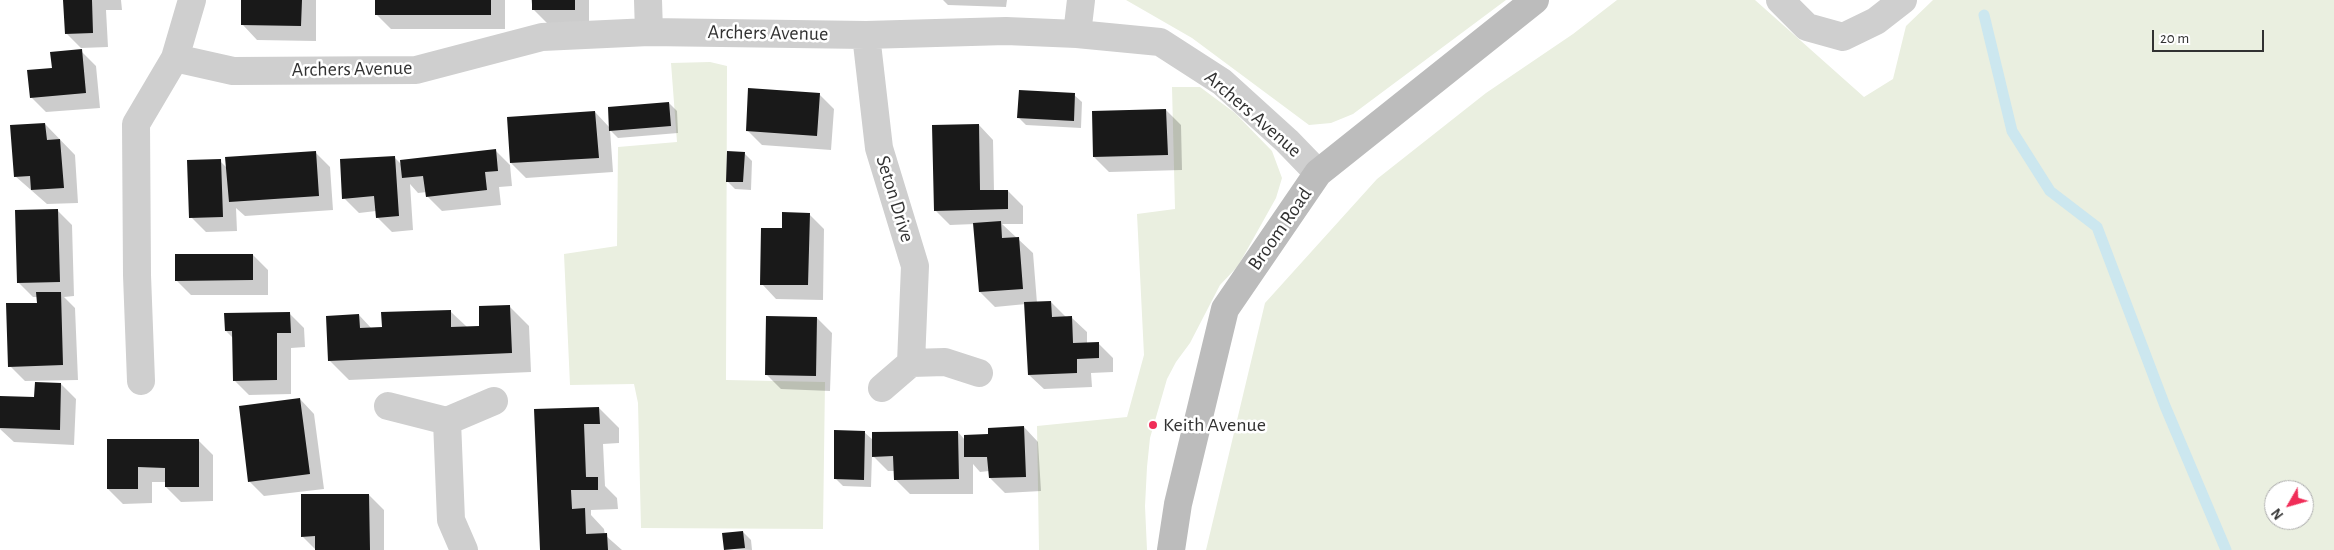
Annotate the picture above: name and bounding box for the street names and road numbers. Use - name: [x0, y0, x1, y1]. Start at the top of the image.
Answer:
- street label: Archers Avenue: [708, 20, 828, 46]
- street label: Archers Avenue: [292, 56, 412, 82]
- street label: Archers Avenue: [1200, 65, 1306, 163]
- street label: Seton Drive: [870, 153, 920, 245]
- street label: Broom Road: [1243, 183, 1317, 275]

